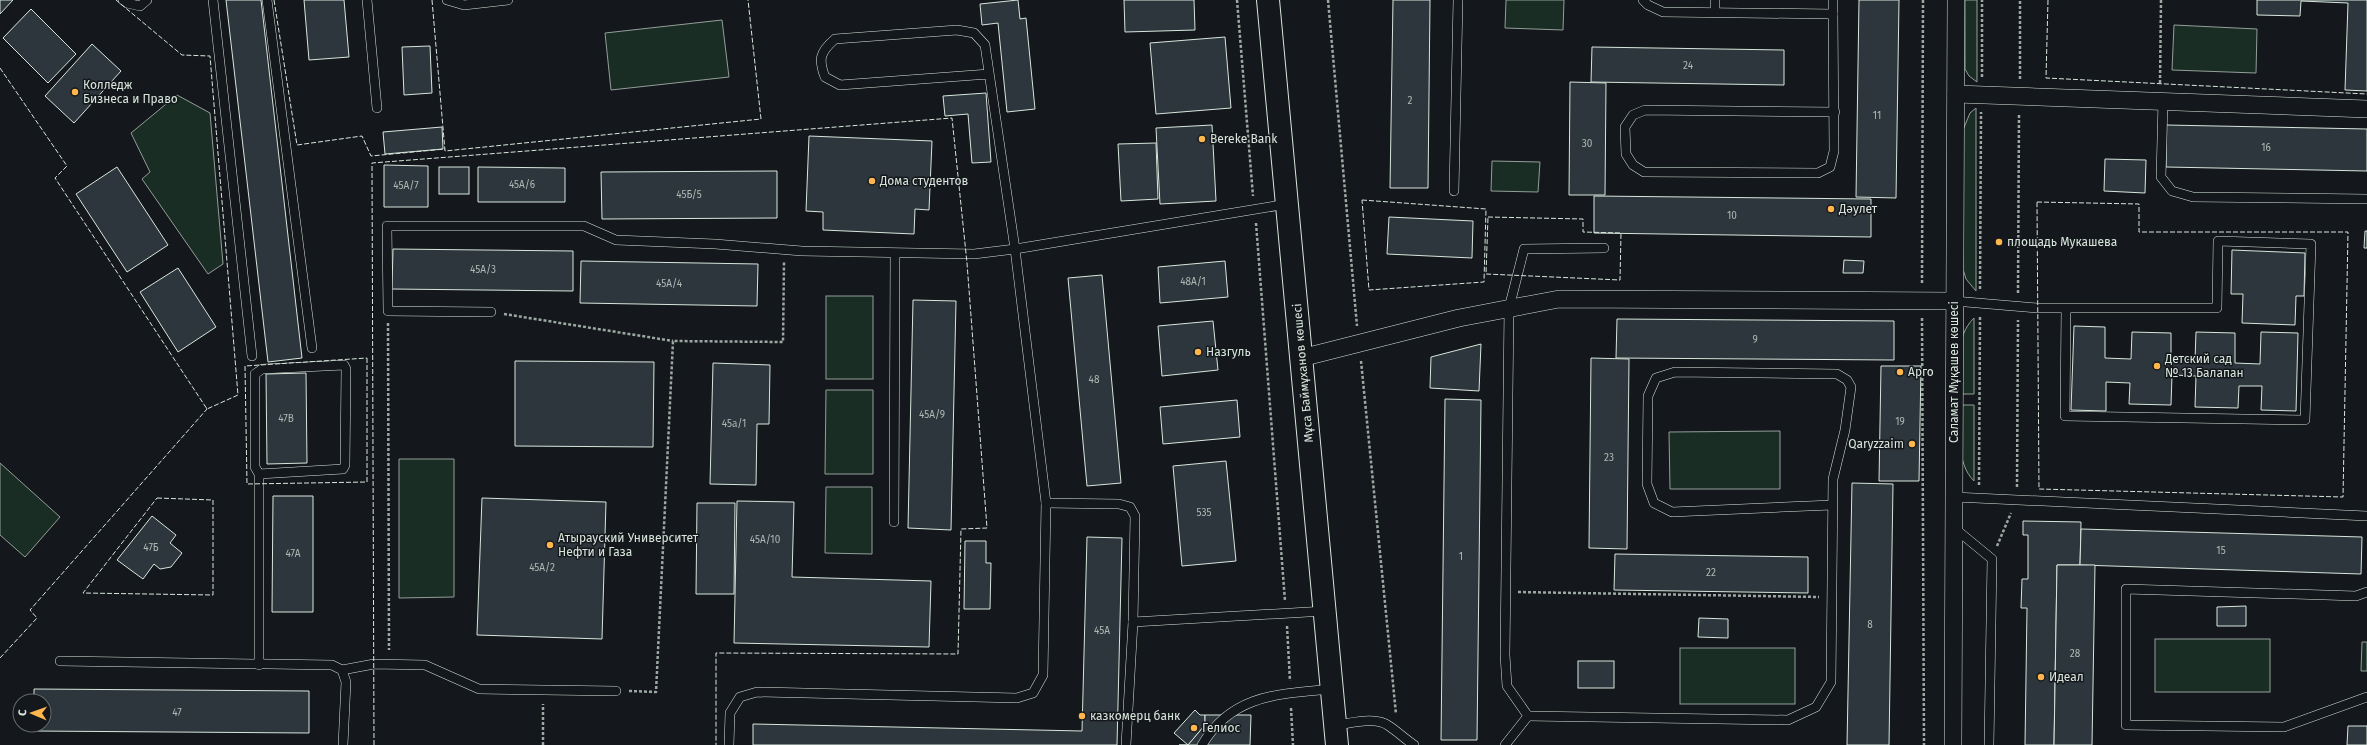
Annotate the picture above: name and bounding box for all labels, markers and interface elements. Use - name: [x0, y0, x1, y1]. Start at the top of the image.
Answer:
- house number: 24: [1683, 60, 1694, 72]
- place label: Колледж Бизнеса и Право: [83, 78, 178, 106]
- marker: Колледж Бизнеса и Право: [70, 87, 80, 97]
- house number: 2: [1408, 95, 1413, 107]
- house number: 11: [1873, 110, 1881, 122]
- place label: Bereke Bank: [1210, 132, 1278, 146]
- marker: Bereke Bank: [1197, 134, 1207, 144]
- house number: 30: [1582, 138, 1593, 150]
- house number: 16: [2261, 142, 2271, 154]
- place label: Дома студентов: [879, 174, 968, 188]
- marker: Дома студентов: [867, 176, 877, 186]
- house number: 45А/6: [509, 179, 535, 191]
- house number: 45А/7: [393, 180, 419, 192]
- house number: 45Б/5: [676, 189, 702, 201]
- place label: Дәулет: [1838, 202, 1878, 216]
- marker: Дәулет: [1826, 204, 1836, 214]
- house number: 10: [1727, 210, 1737, 222]
- place label: площадь Мукашева: [2007, 235, 2117, 249]
- marker: площадь Мукашева: [1994, 237, 2004, 247]
- house number: 45А/3: [470, 264, 496, 276]
- house number: 48А/1: [1180, 276, 1206, 288]
- house number: 45А/4: [656, 278, 683, 290]
- street label: Саламат Мұқашев көшесі: [1947, 301, 1961, 443]
- street label: Мұса Баймұханов көшесі: [1290, 303, 1316, 443]
- house number: 9: [1752, 334, 1758, 346]
- place label: Назгуль: [1206, 345, 1251, 359]
- marker: Назгуль: [1193, 347, 1203, 357]
- place label: Детский сад № 13 Балапан: [2164, 352, 2244, 380]
- marker: Детский сад № 13 Балапан: [2152, 361, 2162, 371]
- place label: Арго: [1908, 365, 1934, 379]
- marker: Арго: [1895, 367, 1905, 377]
- house number: 48: [1089, 374, 1100, 386]
- house number: 45А/9: [919, 409, 945, 421]
- house number: 47В: [278, 413, 294, 425]
- house number: 19: [1895, 416, 1905, 428]
- house number: 45а/1: [722, 418, 746, 430]
- place label: Qaryzzaim: [1848, 437, 1904, 451]
- marker: Qaryzzaim: [1907, 439, 1917, 449]
- house number: 23: [1604, 452, 1614, 464]
- house number: 535: [1197, 507, 1211, 519]
- place label: Атырауский Университет Нефти и Газа: [558, 531, 699, 559]
- house number: 45А/10: [750, 534, 781, 546]
- marker: Атырауский Университет Нефти и Газа: [545, 540, 555, 550]
- house number: 47Б: [143, 542, 159, 554]
- house number: 15: [2216, 545, 2226, 557]
- house number: 47А: [286, 548, 301, 560]
- house number: 1: [1459, 551, 1463, 563]
- house number: 45А/2: [529, 562, 555, 574]
- house number: 22: [1706, 567, 1716, 579]
- house number: 8: [1867, 619, 1873, 631]
- house number: 45А: [1094, 625, 1110, 637]
- house number: 28: [2070, 648, 2081, 660]
- place label: Идеал: [2049, 670, 2084, 684]
- marker: Идеал: [2036, 672, 2046, 682]
- north arrow: [12, 693, 52, 733]
- house number: 47: [172, 707, 182, 719]
- text: С: [16, 709, 29, 716]
- place label: казкомерц банк: [1090, 709, 1181, 723]
- marker: казкомерц банк: [1077, 711, 1087, 721]
- place label: Гелиос: [1202, 721, 1240, 735]
- marker: Гелиос: [1189, 723, 1199, 733]

